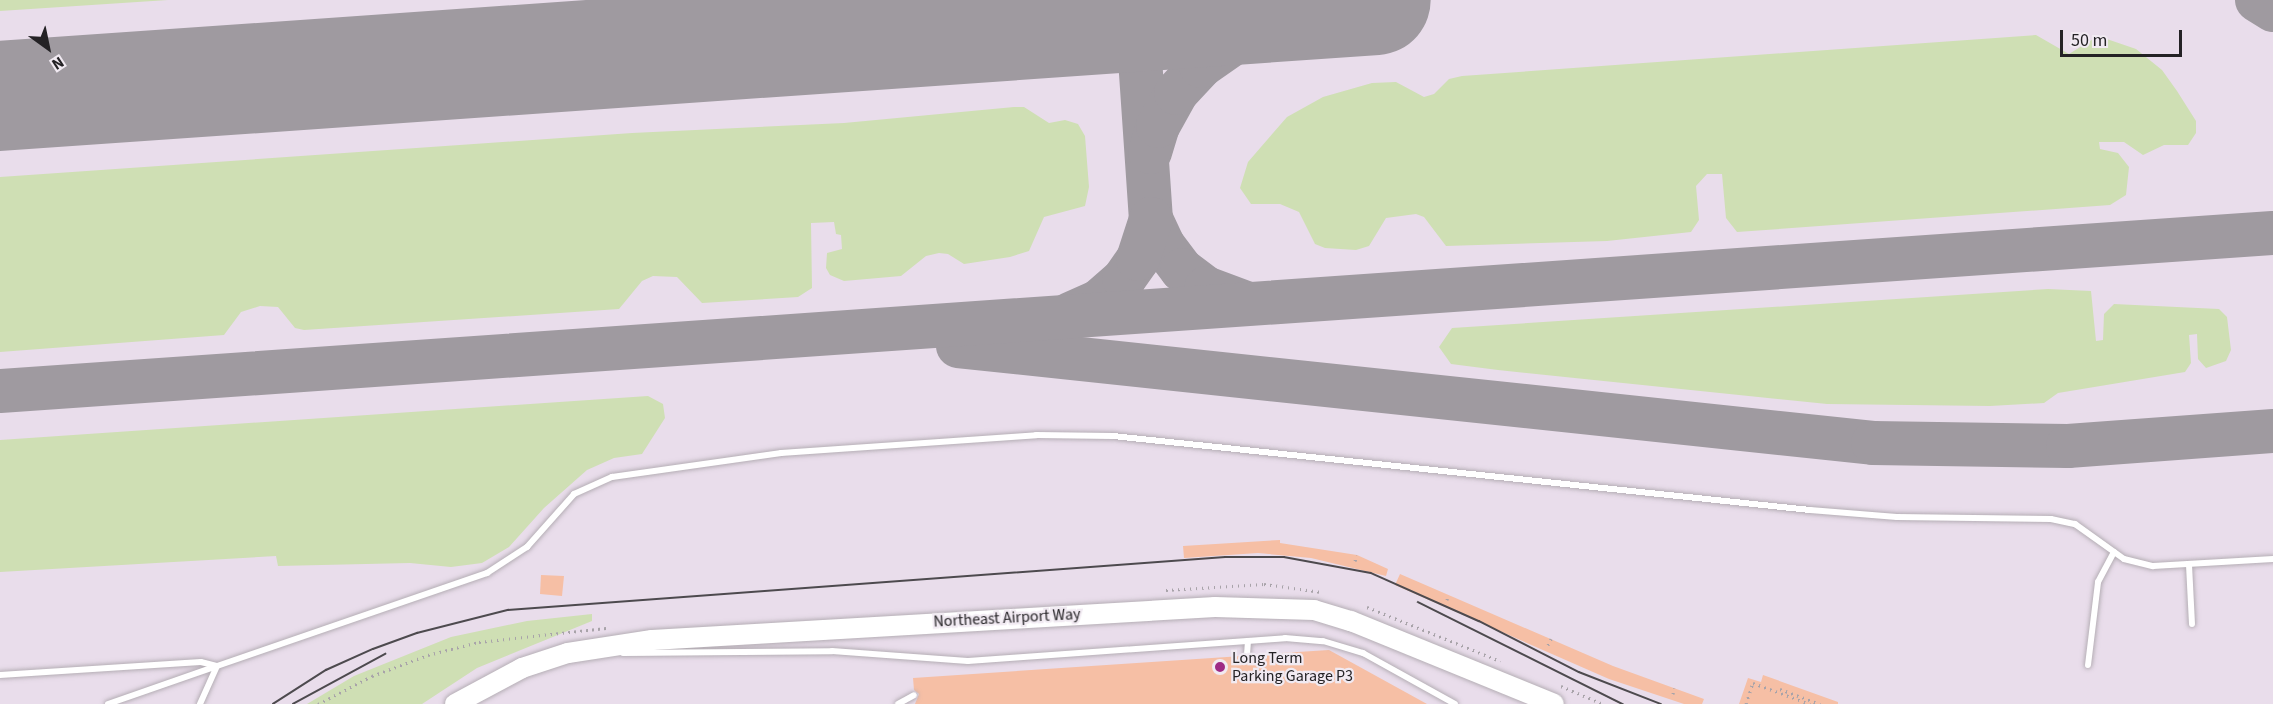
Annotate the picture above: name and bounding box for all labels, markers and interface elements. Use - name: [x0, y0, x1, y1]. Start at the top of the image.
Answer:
- north arrow: [18, 18, 78, 78]
- scale bar: [2063, 18, 2184, 56]
- text: 50 m: [2071, 28, 2107, 53]
- text: N: [47, 51, 68, 75]
- street label: Northeast Airport Way: [933, 605, 1081, 631]
- place label: Long Term Parking Garage P3: [1232, 648, 1353, 686]
- marker: Long Term Parking Garage P3: [1213, 660, 1227, 674]

